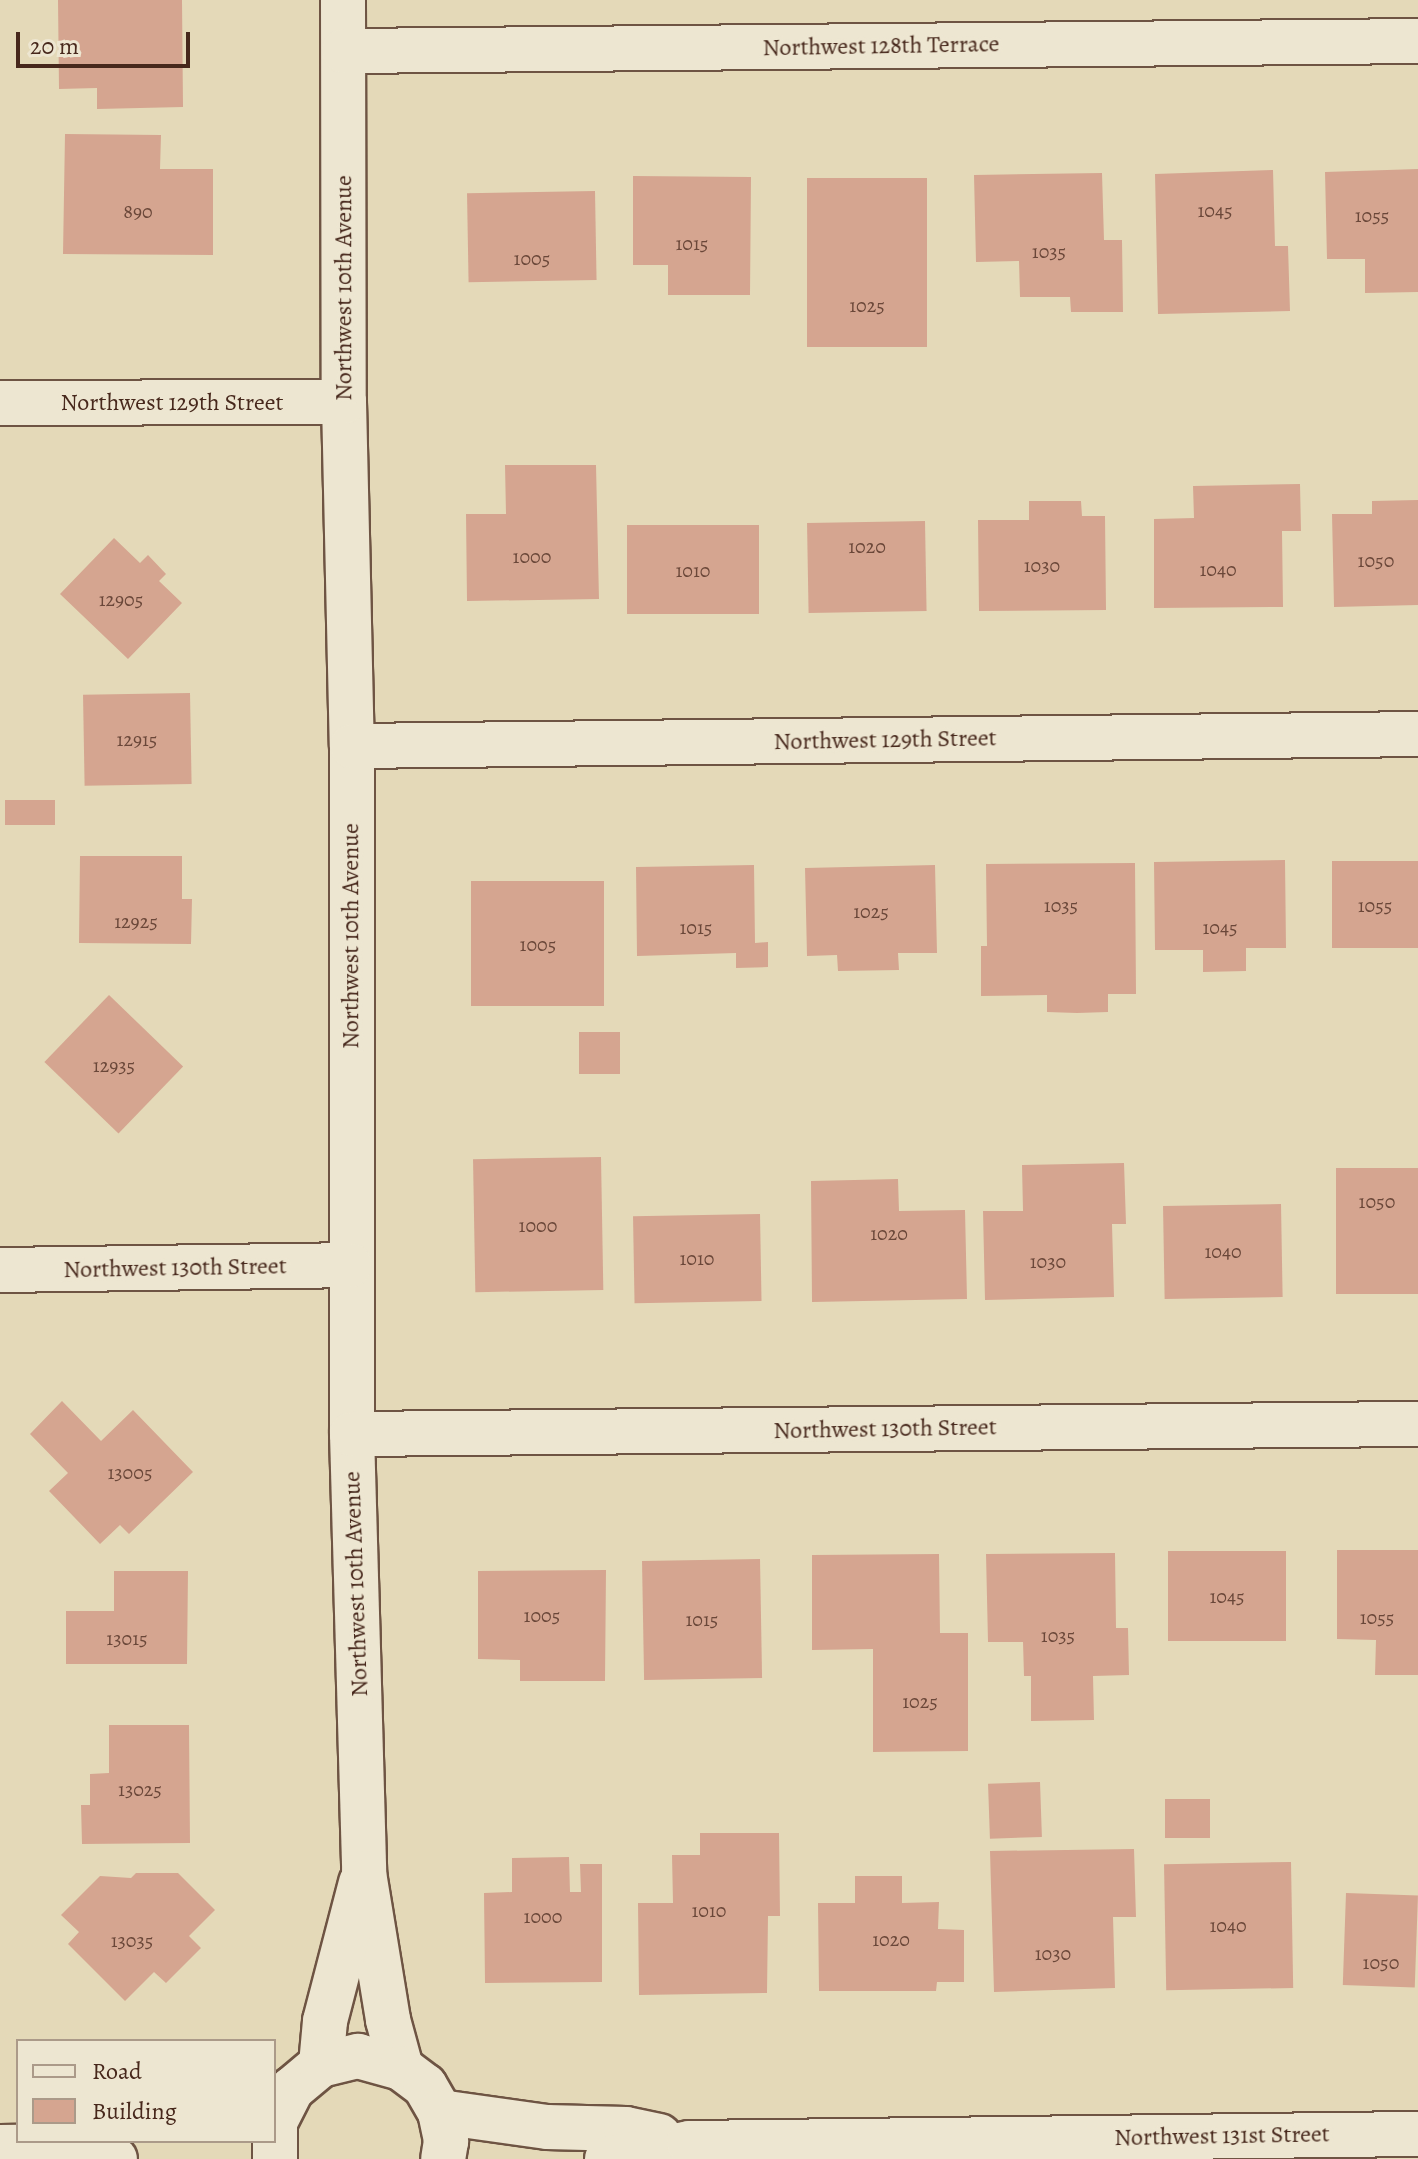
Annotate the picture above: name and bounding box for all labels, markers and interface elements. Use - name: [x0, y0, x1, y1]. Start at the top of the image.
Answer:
- scale bar: [20, 16, 194, 66]
- text: 20 m: [30, 30, 79, 62]
- street label: Northwest 128th Terrace: [762, 30, 1000, 62]
- street label: Northwest 10th Avenue: [330, 175, 358, 401]
- house number: 1045: [1197, 198, 1233, 222]
- house number: 890: [123, 199, 153, 223]
- house number: 1055: [1355, 203, 1389, 227]
- house number: 1015: [676, 231, 708, 255]
- house number: 1035: [1032, 239, 1066, 263]
- house number: 1005: [514, 246, 550, 270]
- house number: 1025: [849, 293, 885, 317]
- street label: Northwest 129th Street: [61, 389, 283, 417]
- house number: 1020: [848, 534, 886, 558]
- house number: 1000: [513, 544, 551, 568]
- house number: 1050: [1358, 548, 1394, 572]
- house number: 1030: [1024, 553, 1060, 577]
- house number: 1040: [1199, 557, 1237, 581]
- house number: 1010: [676, 558, 710, 582]
- house number: 12905: [99, 587, 143, 611]
- street label: Northwest 129th Street: [773, 724, 997, 756]
- house number: 12915: [117, 727, 157, 751]
- street label: Northwest 10th Avenue: [337, 823, 365, 1049]
- house number: 1035: [1044, 893, 1078, 917]
- house number: 1055: [1358, 893, 1392, 917]
- house number: 1025: [853, 899, 889, 923]
- house number: 12925: [114, 909, 158, 933]
- house number: 1015: [680, 915, 712, 939]
- house number: 1045: [1202, 915, 1238, 939]
- house number: 1005: [520, 932, 556, 956]
- house number: 12935: [93, 1053, 135, 1077]
- house number: 1050: [1359, 1189, 1395, 1213]
- house number: 1000: [519, 1213, 557, 1237]
- house number: 1020: [870, 1221, 908, 1245]
- house number: 1040: [1204, 1239, 1242, 1263]
- house number: 1010: [680, 1246, 714, 1270]
- house number: 1030: [1030, 1249, 1066, 1273]
- street label: Northwest 130th Street: [63, 1252, 287, 1284]
- street label: Northwest 130th Street: [773, 1413, 997, 1445]
- house number: 13005: [107, 1460, 153, 1484]
- street label: Northwest 10th Avenue: [338, 1471, 374, 1697]
- house number: 1045: [1209, 1584, 1245, 1608]
- house number: 1005: [524, 1603, 560, 1627]
- house number: 1055: [1360, 1605, 1394, 1629]
- house number: 1015: [686, 1607, 718, 1631]
- house number: 1035: [1041, 1623, 1075, 1647]
- house number: 13015: [106, 1626, 148, 1650]
- house number: 1025: [902, 1689, 938, 1713]
- house number: 13025: [118, 1777, 162, 1801]
- house number: 1010: [692, 1898, 726, 1922]
- house number: 1000: [524, 1904, 562, 1928]
- house number: 1040: [1209, 1913, 1247, 1937]
- house number: 1020: [872, 1927, 910, 1951]
- house number: 13035: [111, 1928, 153, 1952]
- house number: 1030: [1035, 1941, 1071, 1965]
- house number: 1050: [1363, 1950, 1399, 1974]
- legend: [16, 2039, 276, 2143]
- text: Road: [92, 2055, 142, 2087]
- text: Building: [92, 2095, 177, 2127]
- street label: Northwest 131st Street: [1114, 2120, 1330, 2152]

